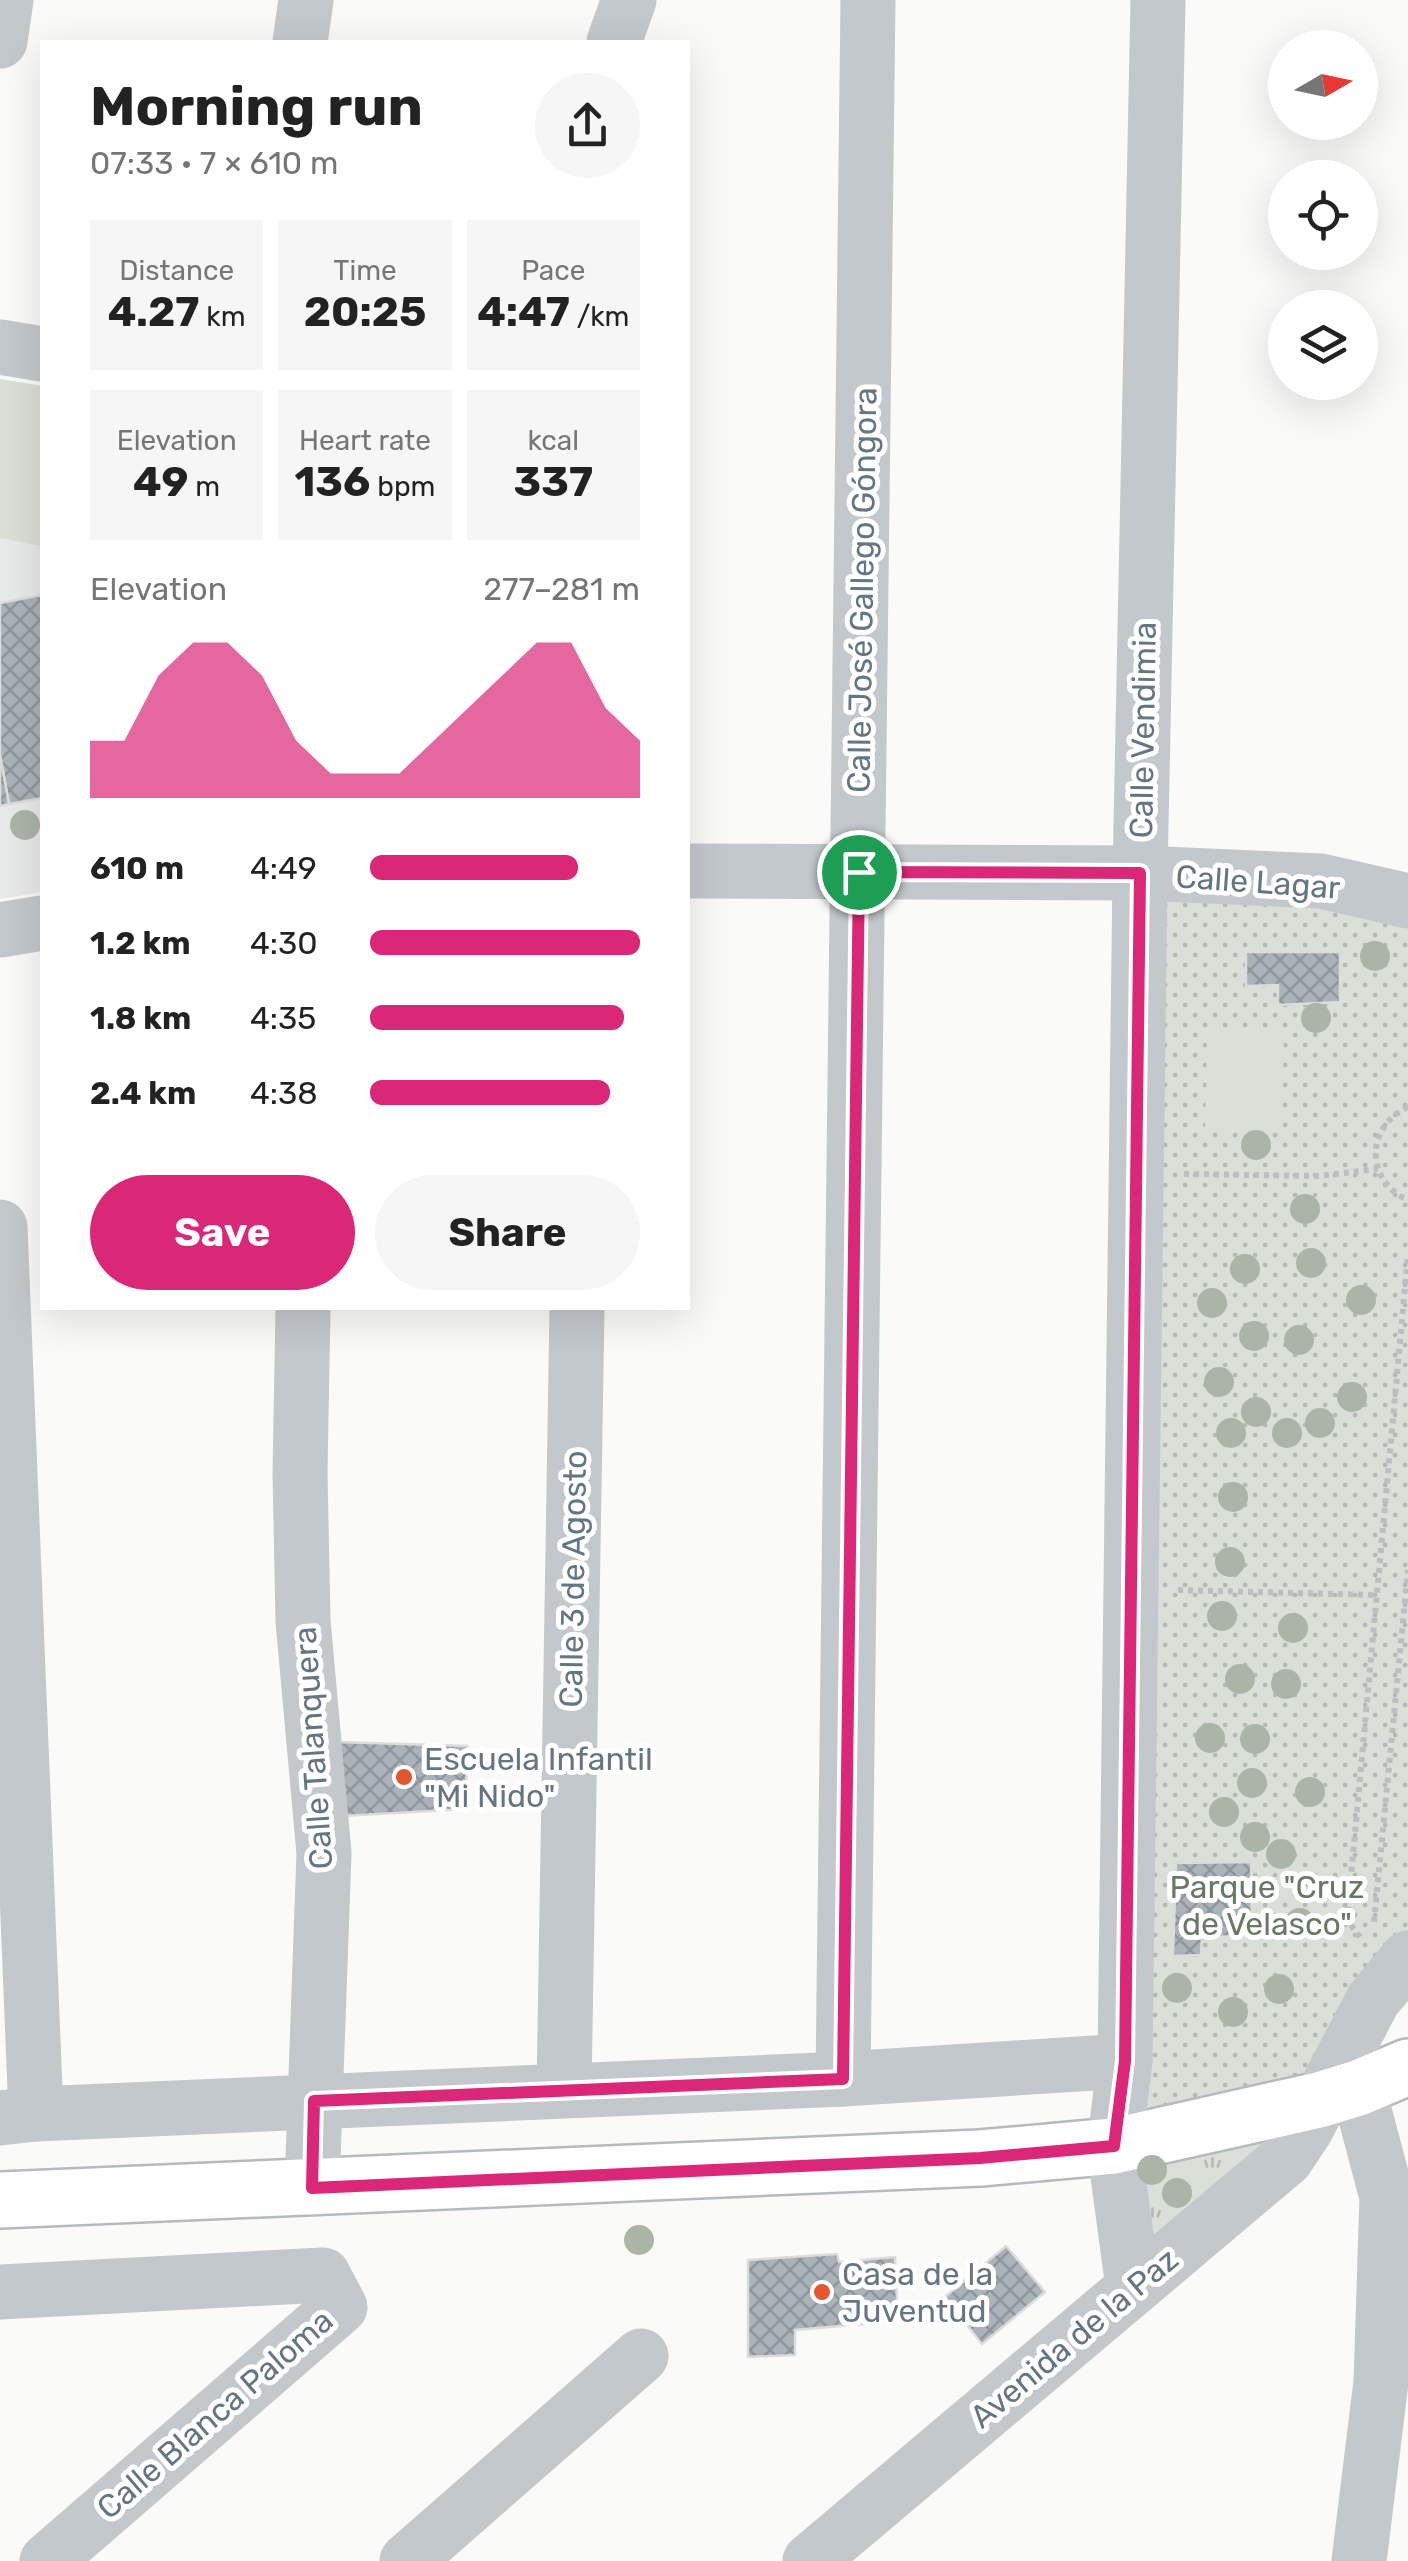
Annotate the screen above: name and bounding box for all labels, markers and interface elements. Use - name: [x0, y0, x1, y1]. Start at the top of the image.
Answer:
- north arrow: [1268, 30, 1378, 140]
- map controls: [1268, 30, 1378, 400]
- button: share: [535, 73, 640, 178]
- text: Morning run: [90, 74, 423, 139]
- text: 07:33 · 7 × 610 m: [90, 144, 338, 182]
- button: locate: [1268, 160, 1378, 270]
- text: Distance: [119, 254, 234, 287]
- text: Time: [333, 254, 397, 287]
- text: Pace: [521, 254, 585, 287]
- text: 4.27: [108, 287, 199, 337]
- text: 20:25: [304, 287, 426, 337]
- text: 4:47: [477, 287, 570, 337]
- button: layers: [1268, 290, 1378, 400]
- text: km: [199, 300, 246, 333]
- text: /km: [570, 300, 630, 333]
- street label: Calle José Gallego Góngora: [839, 387, 885, 793]
- text: Elevation: [117, 424, 237, 457]
- text: Heart rate: [299, 424, 431, 457]
- text: kcal: [528, 424, 579, 457]
- text: 49: [133, 457, 189, 507]
- text: 136: [294, 457, 370, 507]
- text: 337: [514, 457, 593, 507]
- text: m: [189, 470, 220, 503]
- text: bpm: [370, 470, 436, 503]
- text: Elevation: [90, 570, 227, 608]
- text: 277–281 m: [483, 570, 640, 608]
- street label: Calle Vendimia: [1122, 621, 1164, 839]
- pin: [817, 830, 902, 915]
- icon: arrive: [832, 845, 887, 900]
- text: 610 m: [90, 849, 184, 887]
- text: 4:49: [250, 849, 317, 887]
- street label: Calle Lagar: [1174, 857, 1342, 907]
- text: 1.2 km: [90, 924, 191, 962]
- text: 4:30: [250, 924, 318, 962]
- text: 1.8 km: [90, 999, 191, 1037]
- text: 4:35: [250, 999, 316, 1037]
- text: 2.4 km: [90, 1074, 196, 1112]
- text: 4:38: [250, 1074, 318, 1112]
- button: Save: [90, 1175, 355, 1290]
- button: Share: [375, 1175, 640, 1290]
- street label: Calle 3 de Agosto: [552, 1450, 594, 1708]
- street label: Calle Talanquera: [286, 1625, 340, 1871]
- place label: Escuela Infantil "Mi Nido": [424, 1740, 653, 1815]
- marker: Escuela Infantil "Mi Nido": [393, 1766, 415, 1788]
- park label: Parque "Cruz de Velasco": [1170, 1868, 1364, 1943]
- street label: Avenida de la Paz: [962, 2240, 1186, 2436]
- place label: Casa de la Juventud: [842, 2255, 993, 2330]
- marker: Casa de la Juventud: [811, 2281, 833, 2303]
- street label: Calle Blanca Paloma: [89, 2301, 341, 2527]

